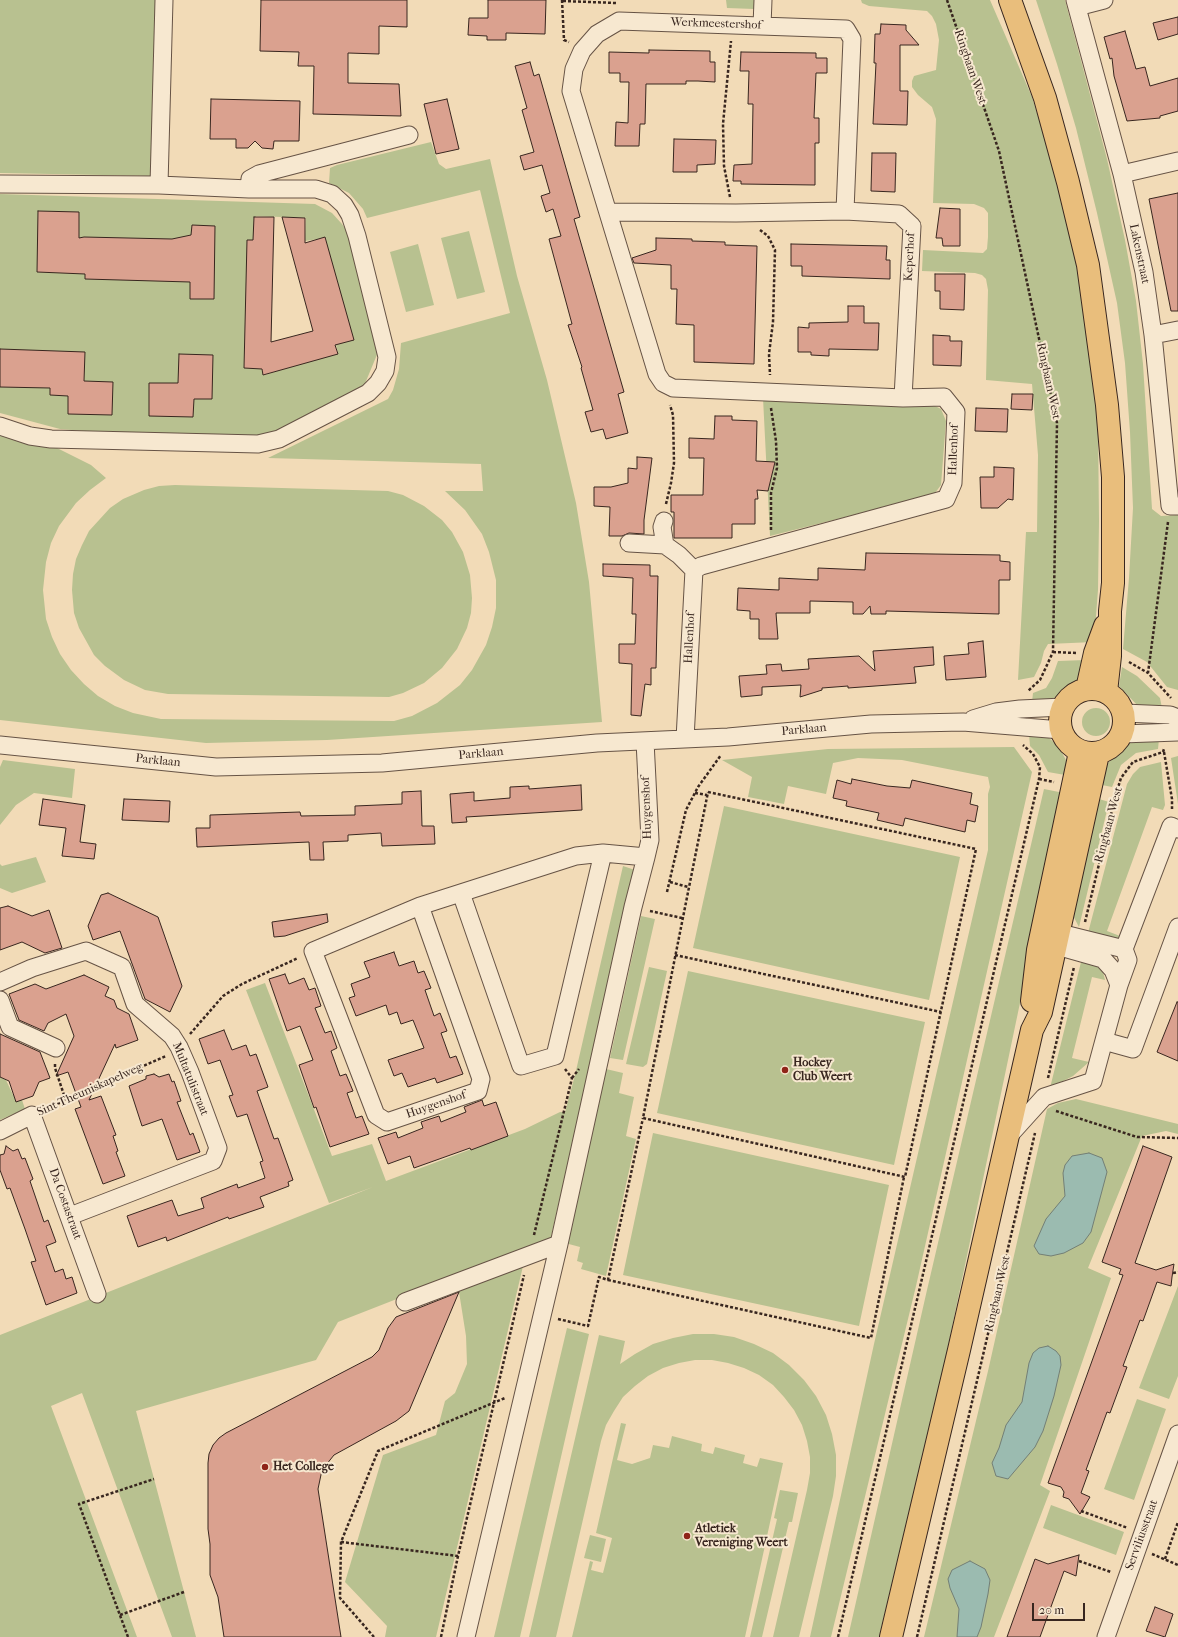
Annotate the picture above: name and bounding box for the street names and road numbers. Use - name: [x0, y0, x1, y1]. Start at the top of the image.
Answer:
- street label: Werkmeestershof: [670, 15, 762, 33]
- street label: Ringbaan West: [950, 28, 990, 106]
- street label: Lakenstraat: [1126, 223, 1152, 285]
- street label: Keperhof: [902, 232, 918, 282]
- street label: Ringbaan West: [1033, 341, 1063, 421]
- street label: Hallenhof: [946, 424, 962, 476]
- street label: Hallenhof: [681, 612, 699, 664]
- street label: Parklaan: [781, 721, 827, 739]
- street label: Parklaan: [458, 745, 504, 763]
- street label: Parklaan: [135, 751, 181, 771]
- street label: Huygenshof: [639, 776, 655, 840]
- street label: Ringbaan West: [1092, 785, 1126, 865]
- street label: Multatulistraat: [169, 1040, 211, 1118]
- street label: Sint Theuniskapelweg: [35, 1060, 145, 1120]
- street label: Huygenshof: [404, 1088, 468, 1122]
- street label: Da Costastraat: [45, 1166, 85, 1242]
- street label: Ringbaan West: [982, 1254, 1014, 1334]
- street label: Serviliusstraat: [1123, 1498, 1161, 1572]

